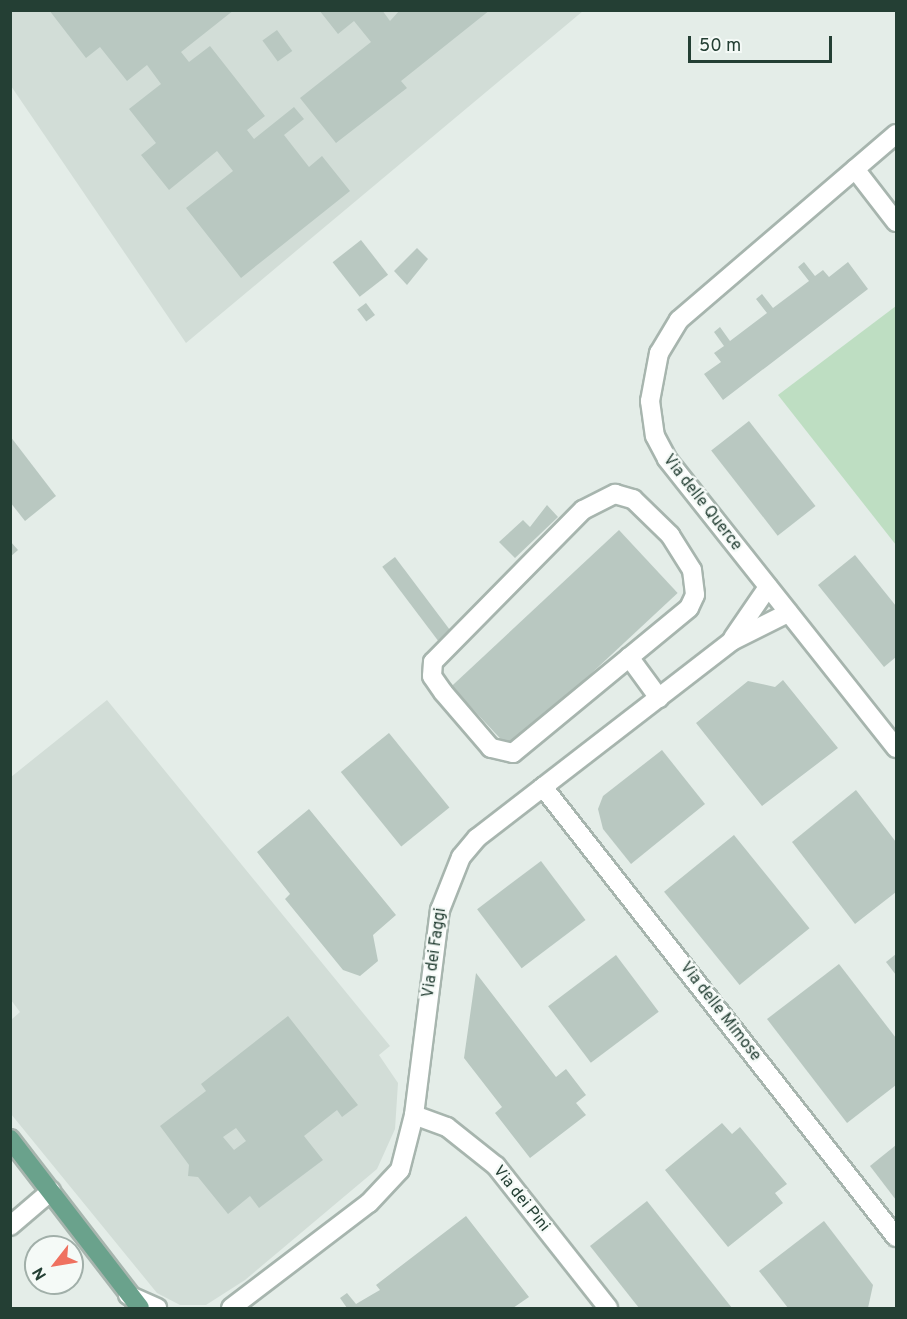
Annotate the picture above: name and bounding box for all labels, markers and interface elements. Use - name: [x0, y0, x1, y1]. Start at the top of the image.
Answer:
- scale bar: [691, 24, 835, 62]
- text: 50 m: [699, 35, 741, 58]
- street label: Via delle Querce: [658, 451, 746, 555]
- street label: Via dei Faggi: [419, 907, 451, 999]
- street label: Via delle Mimose: [675, 959, 765, 1065]
- street label: Via dei Pini: [489, 1162, 553, 1236]
- north arrow: [24, 1235, 84, 1295]
- text: N: [29, 1263, 52, 1283]

